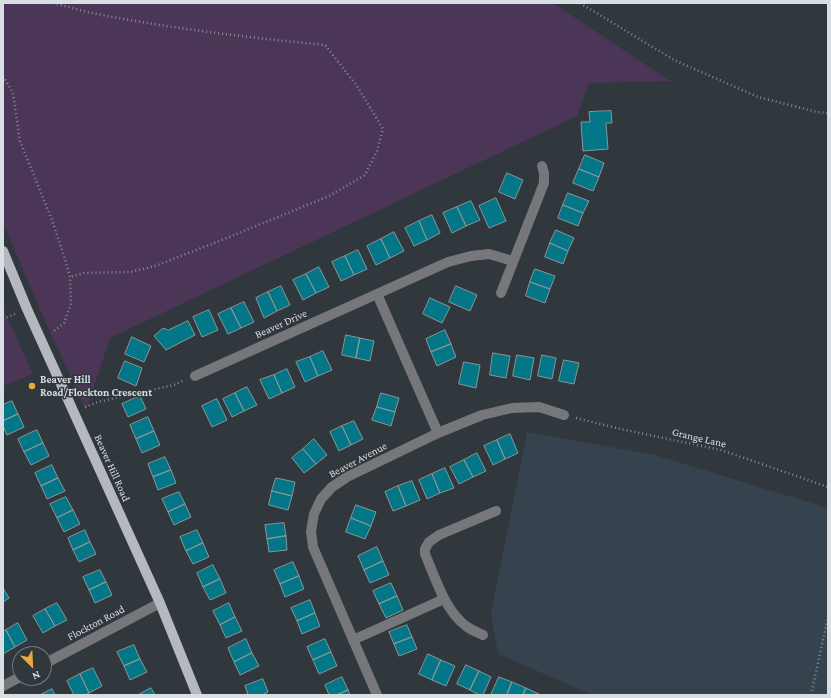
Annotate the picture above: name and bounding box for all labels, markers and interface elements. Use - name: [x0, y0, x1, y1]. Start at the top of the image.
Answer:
- street label: Beaver Drive: [253, 307, 309, 341]
- place label: Beaver Hill Road/Flockton Crescent: [40, 373, 152, 399]
- marker: Beaver Hill Road/Flockton Crescent: [27, 381, 37, 391]
- street label: Grange Lane: [671, 425, 727, 451]
- street label: Beaver Hill Road: [91, 432, 133, 504]
- street label: Beaver Avenue: [327, 439, 389, 481]
- street label: Flockton Road: [65, 602, 127, 644]
- north arrow: [12, 646, 52, 686]
- text: N: [31, 669, 42, 683]

